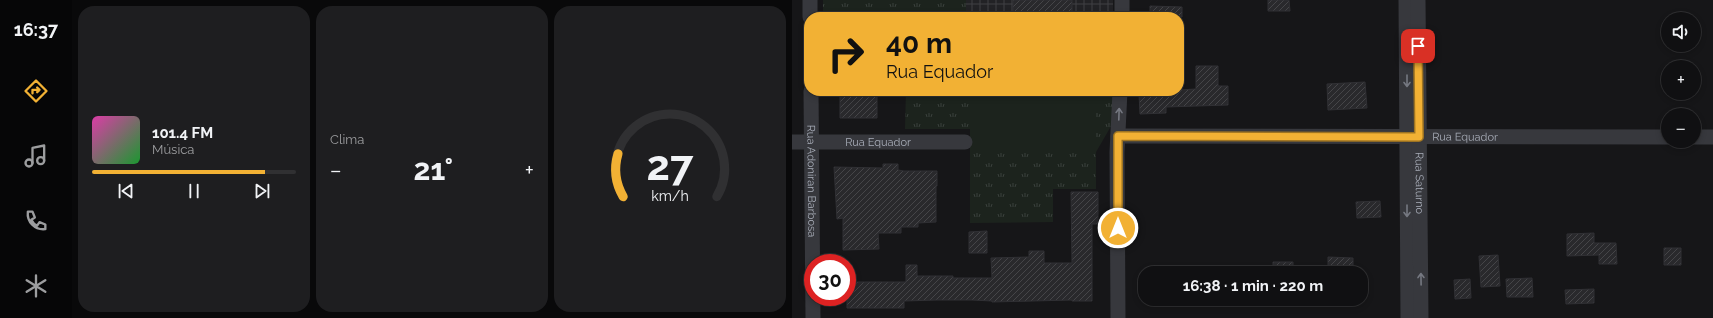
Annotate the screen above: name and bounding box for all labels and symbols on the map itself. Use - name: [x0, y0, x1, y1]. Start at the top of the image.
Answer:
- pin: [1401, 29, 1435, 63]
- one-way arrow: [1403, 74, 1410, 87]
- one-way arrow: [1115, 108, 1123, 121]
- street label: Rua Adoniran Barbosa: [804, 125, 818, 237]
- street label: Rua Equador: [1432, 131, 1498, 144]
- street label: Rua Equador: [845, 136, 911, 149]
- street label: Rua Saturno: [1412, 152, 1426, 215]
- one-way arrow: [1403, 204, 1411, 217]
- position arrow: [1097, 207, 1139, 249]
- speed limit sign: 30: [804, 254, 856, 306]
- one-way arrow: [1417, 273, 1425, 286]

